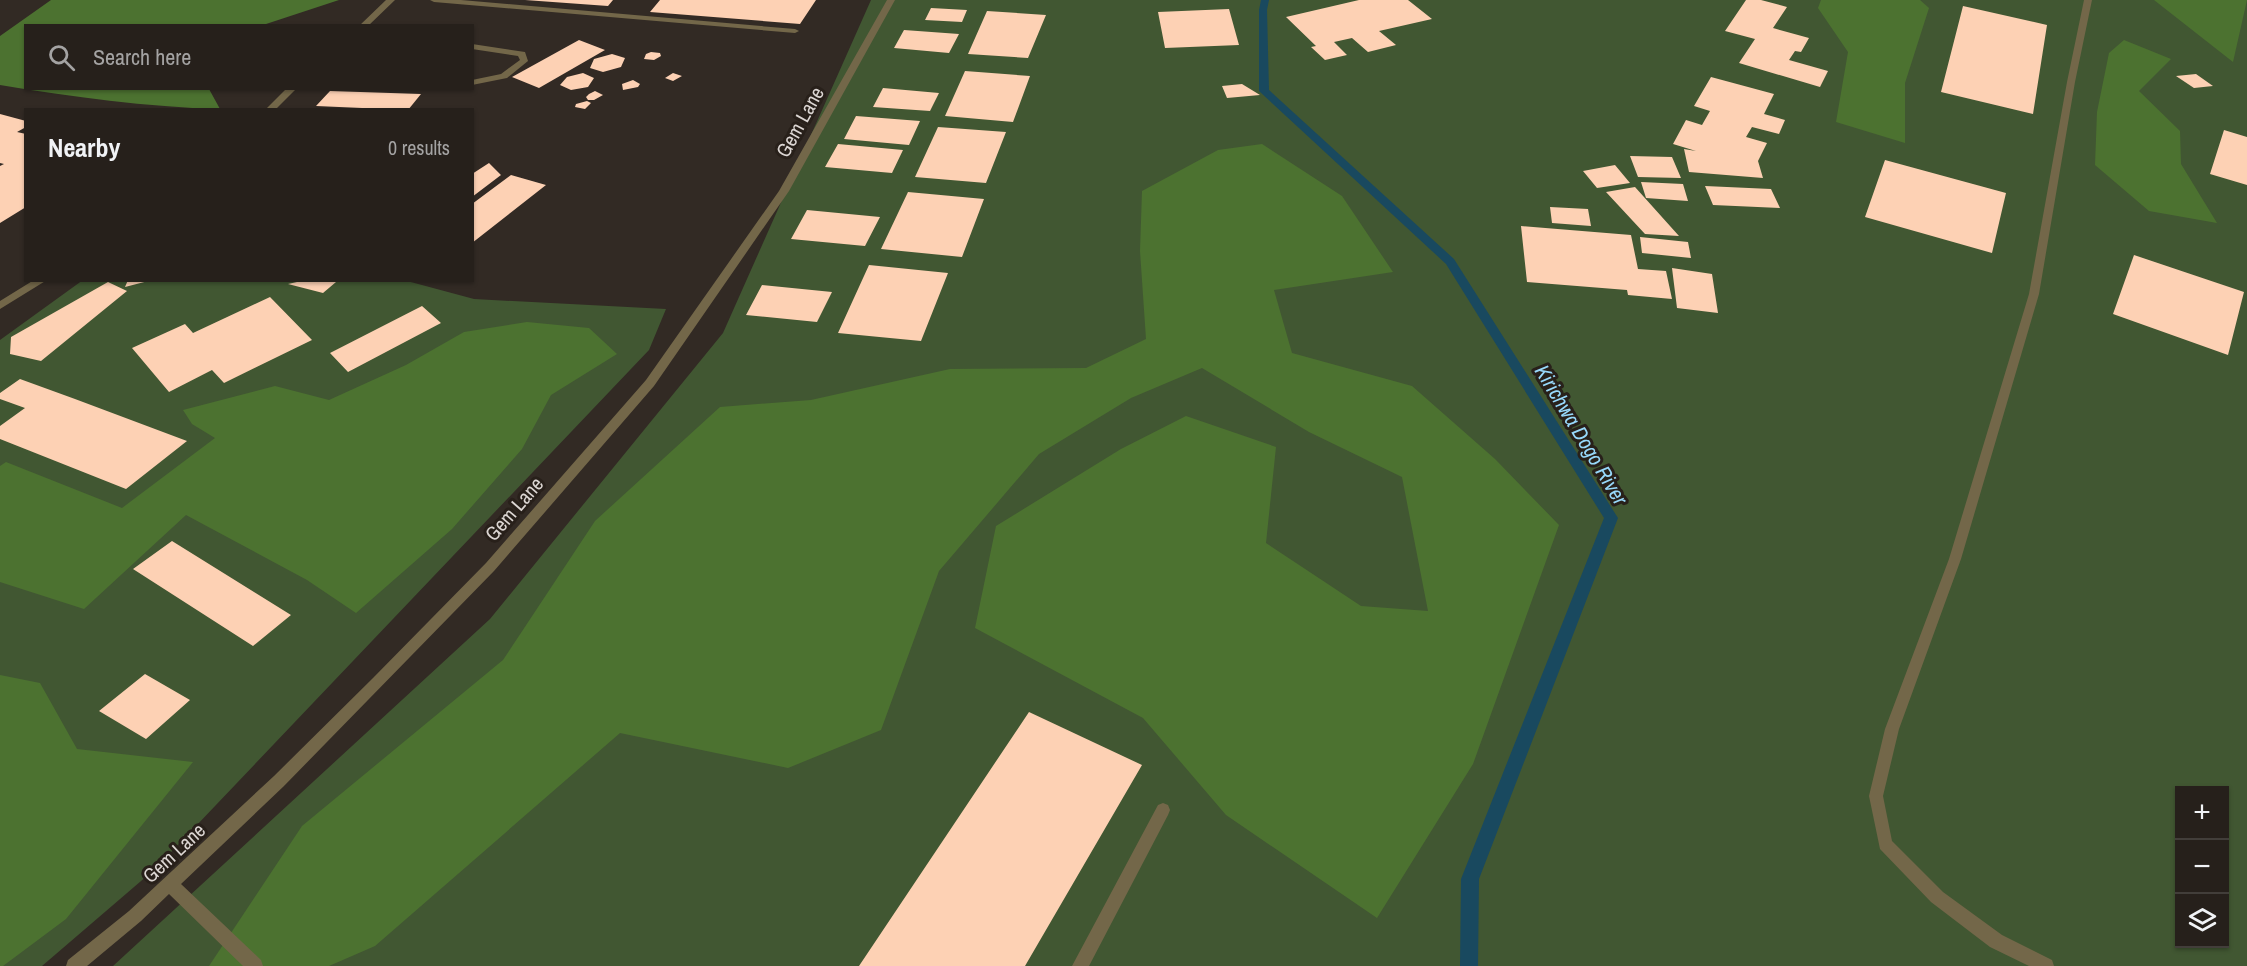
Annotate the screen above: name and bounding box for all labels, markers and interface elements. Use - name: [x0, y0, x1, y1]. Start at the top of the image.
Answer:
- search box: [24, 24, 474, 90]
- icon: search: [45, 41, 78, 74]
- text: Search here: [93, 42, 191, 72]
- street label: Gem Lane: [769, 82, 830, 162]
- text: Nearby: [48, 130, 120, 165]
- text: 0 results: [388, 134, 450, 161]
- water label: Kirichwa Dogo River: [1528, 359, 1635, 511]
- street label: Gem Lane: [478, 471, 549, 546]
- map controls: [2175, 786, 2229, 948]
- button: +: [2175, 786, 2229, 840]
- street label: Gem Lane: [136, 817, 211, 889]
- button: −: [2175, 840, 2229, 894]
- button: layers: [2175, 894, 2229, 948]

